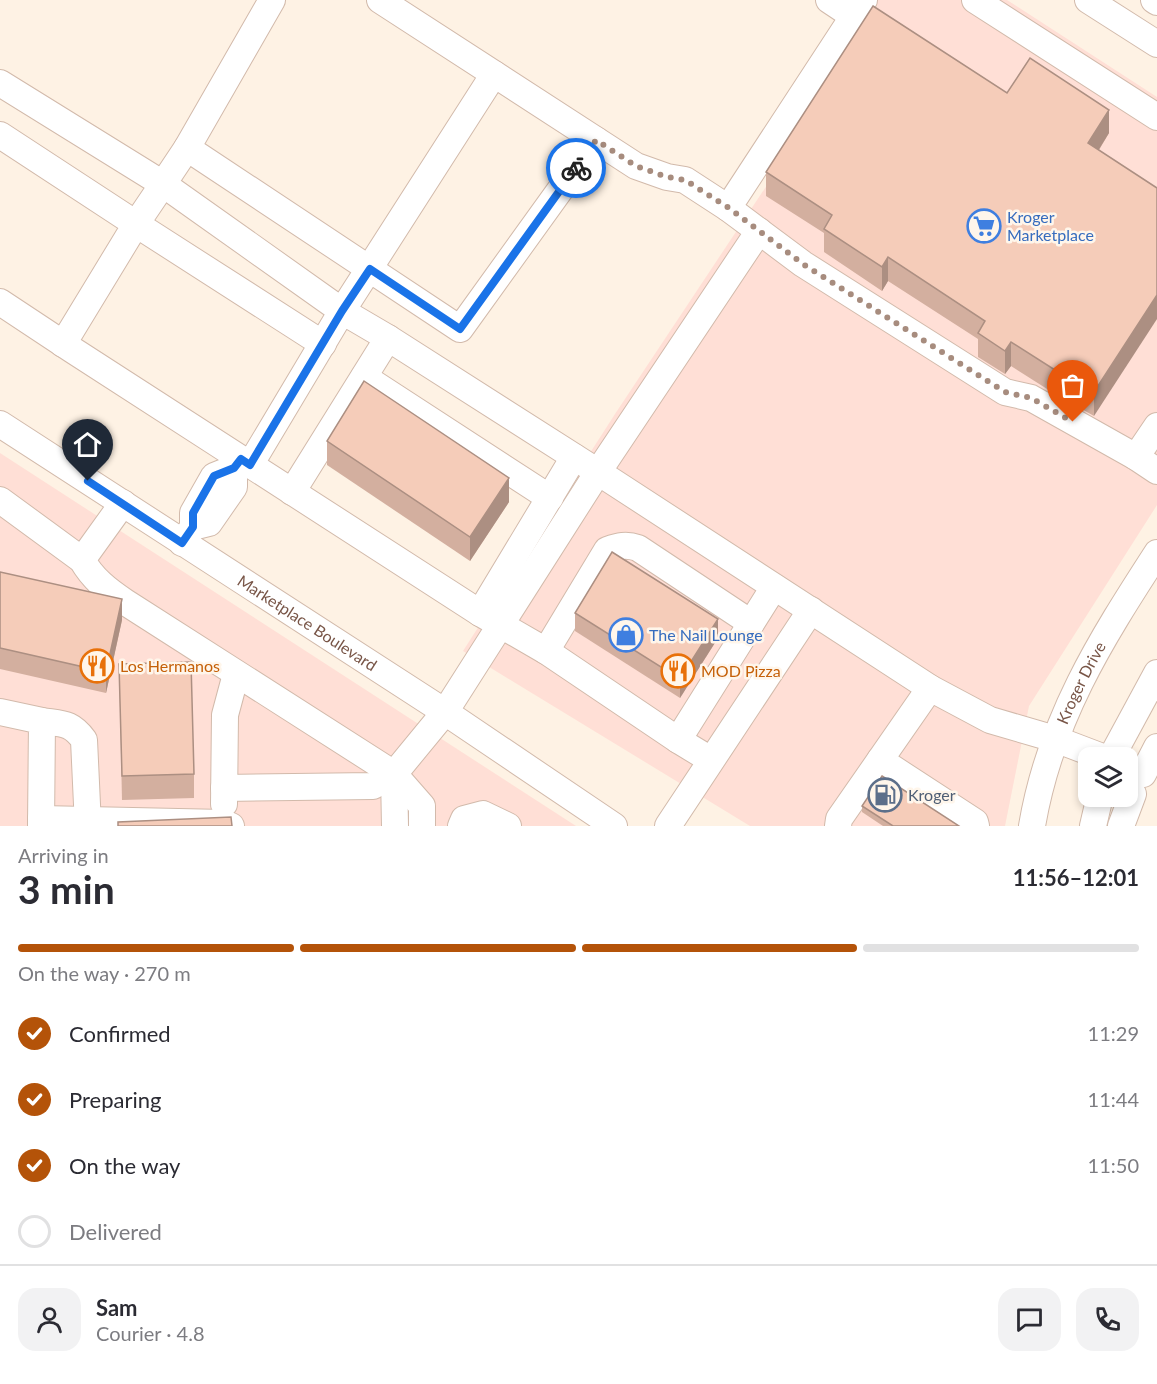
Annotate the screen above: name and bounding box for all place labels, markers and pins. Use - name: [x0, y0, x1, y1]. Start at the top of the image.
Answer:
- place label: Kroger Marketplace: [1007, 207, 1094, 244]
- supermarket icon: Kroger Marketplace: [966, 208, 1002, 244]
- pin: [1047, 360, 1098, 422]
- pin: [62, 419, 113, 481]
- shop icon: The Nail Lounge: [608, 617, 644, 653]
- place label: The Nail Lounge: [649, 625, 763, 644]
- restaurant icon: Los Hermanos: [79, 648, 115, 684]
- restaurant icon: MOD Pizza: [660, 653, 696, 689]
- place label: Los Hermanos: [120, 656, 220, 675]
- place label: MOD Pizza: [701, 661, 781, 680]
- fuel station icon: Kroger: [867, 777, 903, 813]
- place label: Kroger: [908, 785, 956, 804]

